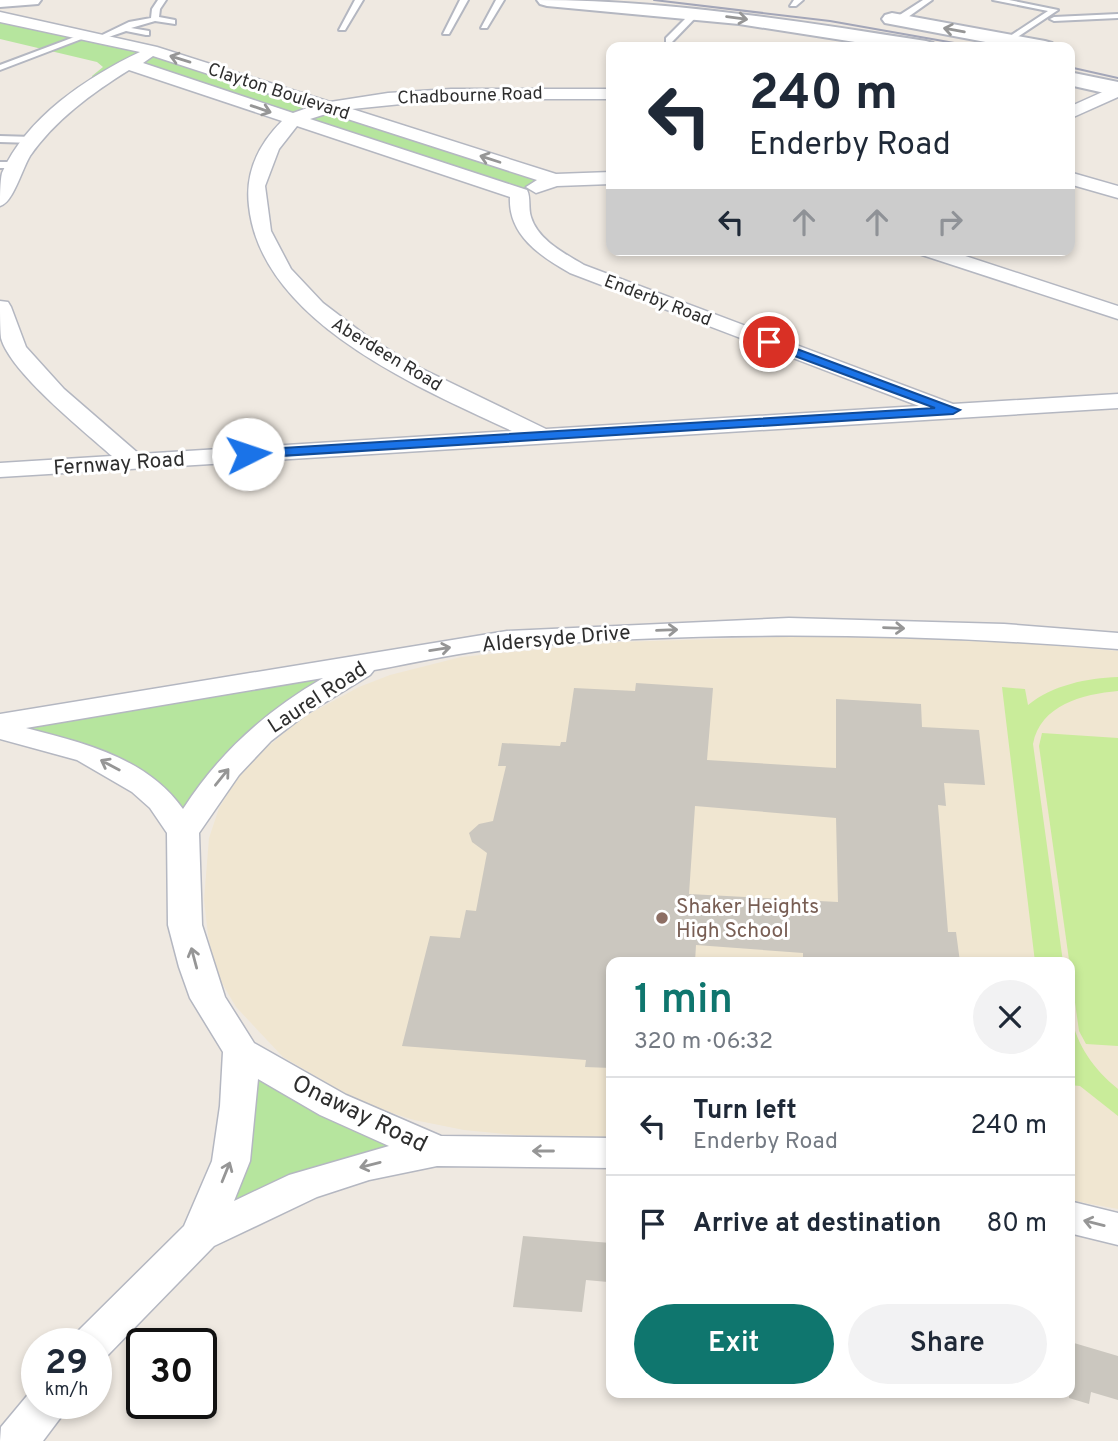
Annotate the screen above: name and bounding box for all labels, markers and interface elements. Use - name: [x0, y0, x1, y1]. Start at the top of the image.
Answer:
- one-way arrow: [725, 12, 747, 25]
- one-way arrow: [943, 22, 966, 36]
- one-way arrow: [169, 52, 191, 65]
- street label: Clayton Boulevard: [205, 59, 352, 126]
- text: 240 m: [749, 65, 898, 127]
- icon: left: [634, 70, 725, 161]
- street label: Chadbourne Road: [397, 82, 543, 111]
- one-way arrow: [250, 104, 272, 116]
- text: Enderby Road: [749, 126, 951, 166]
- one-way arrow: [479, 152, 501, 165]
- icon: left: [712, 203, 750, 241]
- icon: ahead: [785, 203, 823, 241]
- icon: ahead: [858, 203, 896, 241]
- icon: right: [931, 203, 969, 241]
- street label: Enderby Road: [600, 270, 715, 332]
- pin: [739, 312, 799, 372]
- street label: Aberdeen Road: [327, 313, 446, 397]
- icon: arrive: [750, 323, 788, 361]
- position arrow: [211, 417, 285, 491]
- street label: Fernway Road: [52, 446, 186, 483]
- street label: Aldersyde Drive: [481, 620, 632, 659]
- one-way arrow: [882, 621, 905, 634]
- one-way arrow: [655, 623, 678, 636]
- one-way arrow: [428, 642, 451, 655]
- street label: Laurel Road: [263, 656, 372, 740]
- one-way arrow: [100, 758, 120, 772]
- one-way arrow: [214, 769, 230, 787]
- place label: Shaker Heights High School: [676, 894, 819, 945]
- marker: Shaker Heights High School: [654, 910, 670, 926]
- one-way arrow: [186, 947, 199, 969]
- text: 1 min: [634, 975, 733, 1028]
- button: close: [973, 980, 1047, 1054]
- text: 320 m · 06:32: [634, 1028, 773, 1057]
- street label: Onaway Road: [286, 1069, 432, 1161]
- text: Turn left: [693, 1095, 797, 1128]
- icon: left: [634, 1107, 672, 1145]
- text: 240 m: [970, 1110, 1047, 1143]
- text: Enderby Road: [693, 1128, 838, 1157]
- one-way arrow: [531, 1144, 554, 1158]
- one-way arrow: [359, 1159, 382, 1172]
- one-way arrow: [220, 1161, 233, 1183]
- icon: arrive: [634, 1205, 672, 1243]
- text: Arrive at destination: [693, 1208, 941, 1241]
- text: 80 m: [987, 1208, 1047, 1241]
- one-way arrow: [1083, 1216, 1106, 1229]
- button: Exit: [634, 1304, 834, 1384]
- button: Share: [848, 1304, 1047, 1384]
- speed limit sign: 30: [126, 1328, 217, 1419]
- text: 29: [45, 1342, 88, 1386]
- text: km/h: [45, 1379, 88, 1402]

